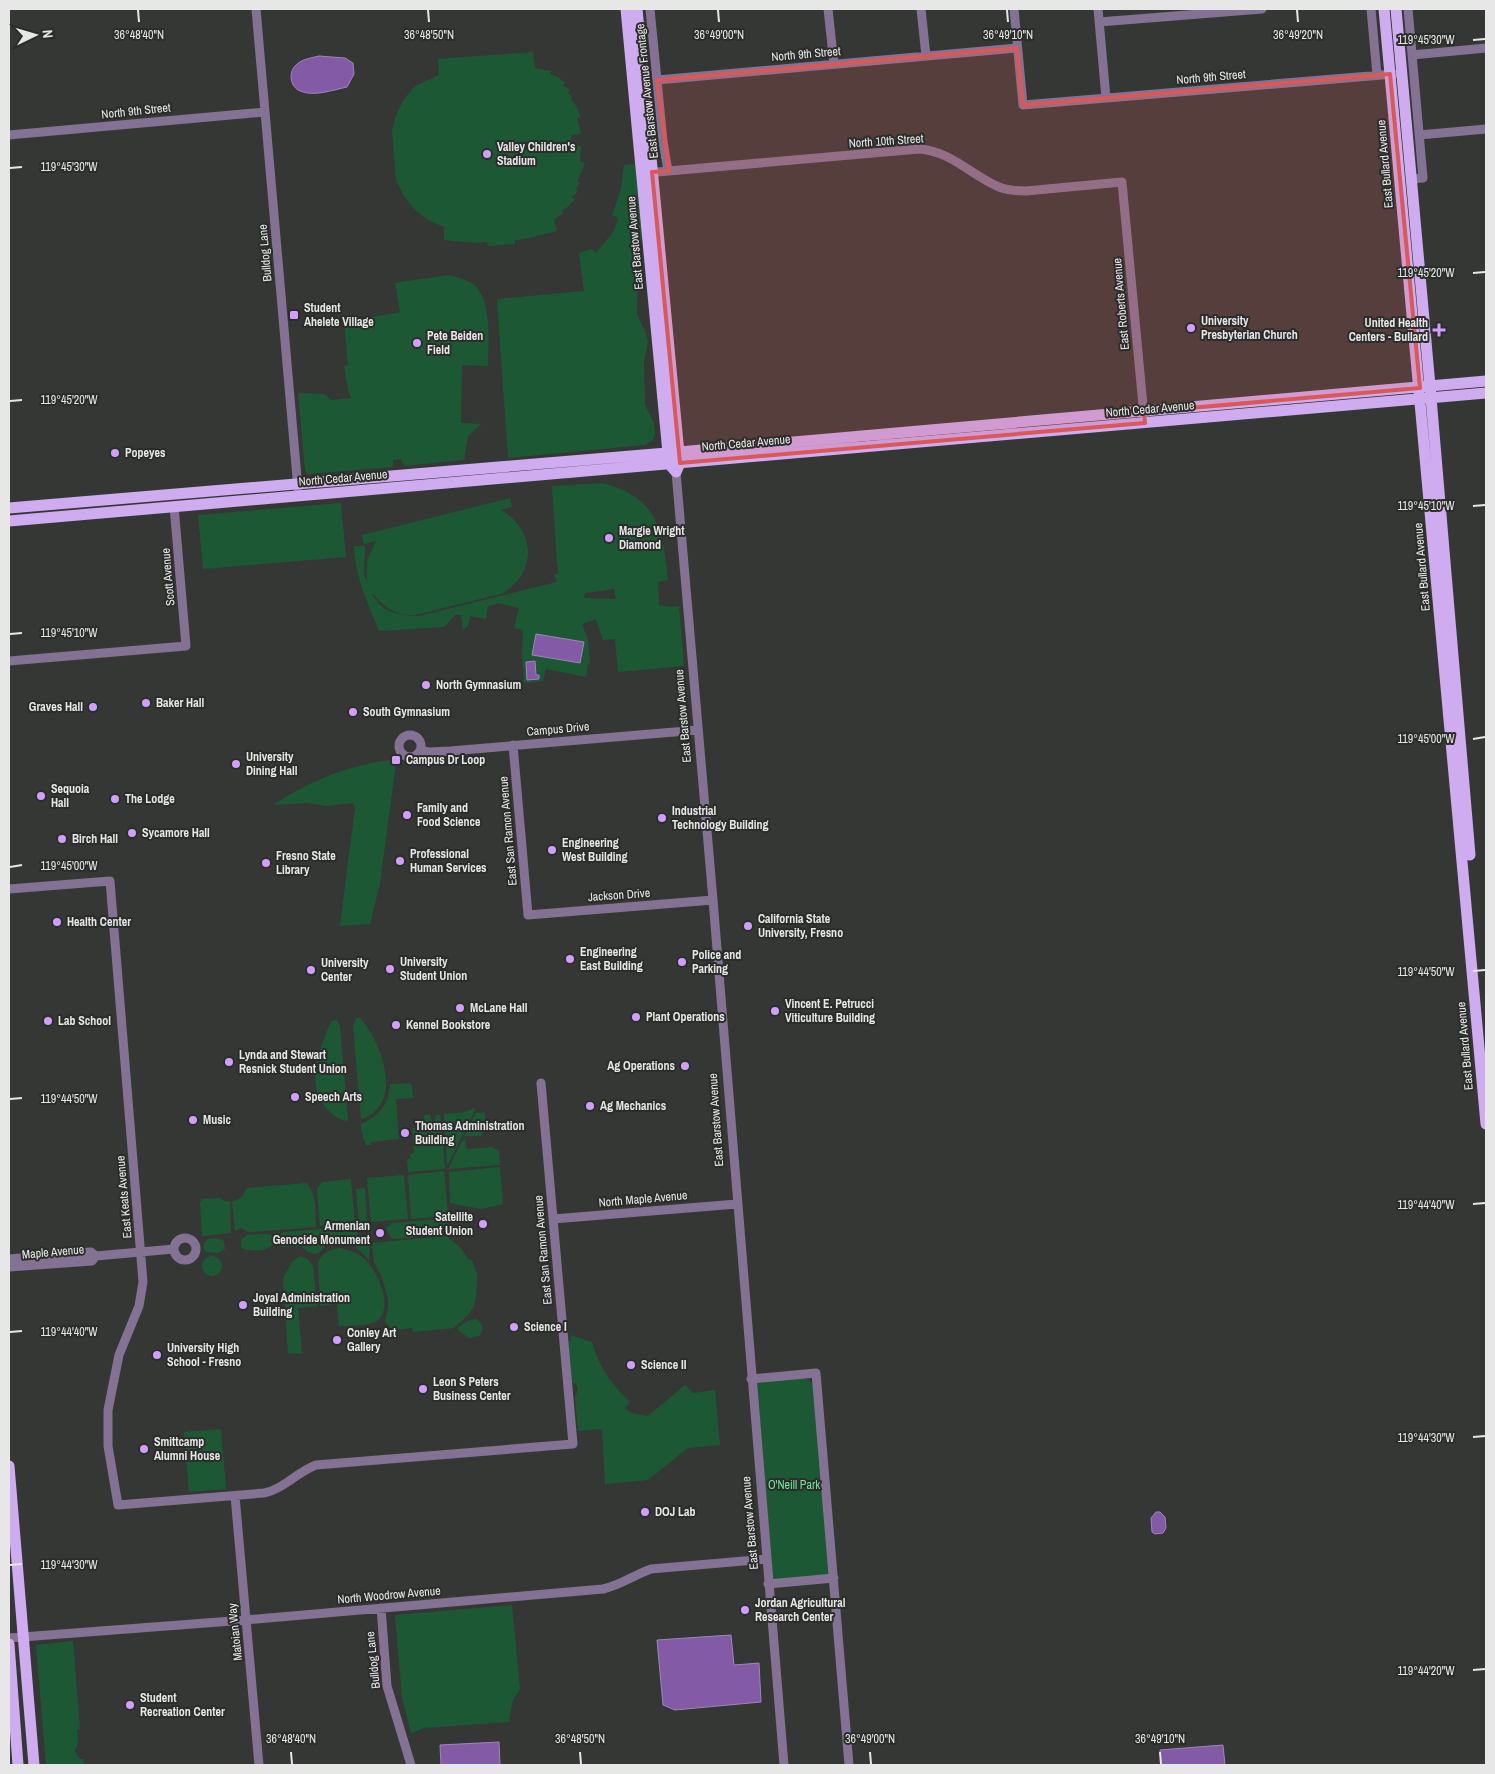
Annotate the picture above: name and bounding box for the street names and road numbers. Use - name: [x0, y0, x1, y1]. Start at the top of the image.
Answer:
- street label: East Barstow Avenue Frontage: [632, 23, 662, 159]
- street label: North 9th Street: [771, 43, 842, 65]
- street label: North 9th Street: [1176, 66, 1247, 88]
- street label: North 9th Street: [101, 99, 172, 123]
- street label: East Bullard Avenue: [1373, 119, 1397, 209]
- street label: North 10th Street: [848, 130, 924, 152]
- street label: East Barstow Avenue: [623, 196, 647, 290]
- street label: Bulldog Lane: [255, 224, 275, 282]
- street label: East Roberts Avenue: [1109, 257, 1133, 351]
- street label: North Cedar Avenue: [1105, 397, 1195, 421]
- street label: North Cedar Avenue: [701, 431, 791, 455]
- street label: North Cedar Avenue: [298, 466, 388, 490]
- street label: East Bullard Avenue: [1410, 522, 1434, 612]
- street label: Scott Avenue: [158, 547, 178, 607]
- street label: East Barstow Avenue: [671, 669, 695, 763]
- street label: Campus Drive: [526, 718, 590, 740]
- street label: East San Ramon Avenue: [495, 776, 521, 886]
- street label: Jackson Drive: [587, 885, 651, 905]
- street label: East Bullard Avenue: [1453, 1001, 1477, 1091]
- street label: East Barstow Avenue: [705, 1073, 727, 1167]
- street label: East Keats Avenue: [112, 1155, 136, 1239]
- street label: North Maple Avenue: [598, 1187, 688, 1211]
- street label: East San Ramon Avenue: [530, 1195, 556, 1305]
- street label: Maple Avenue: [21, 1241, 85, 1263]
- street label: East Barstow Avenue: [738, 1476, 762, 1570]
- street label: North Woodrow Avenue: [337, 1583, 441, 1607]
- street label: Matoian Way: [224, 1602, 246, 1661]
- street label: Bulldog Lane: [362, 1631, 384, 1689]

